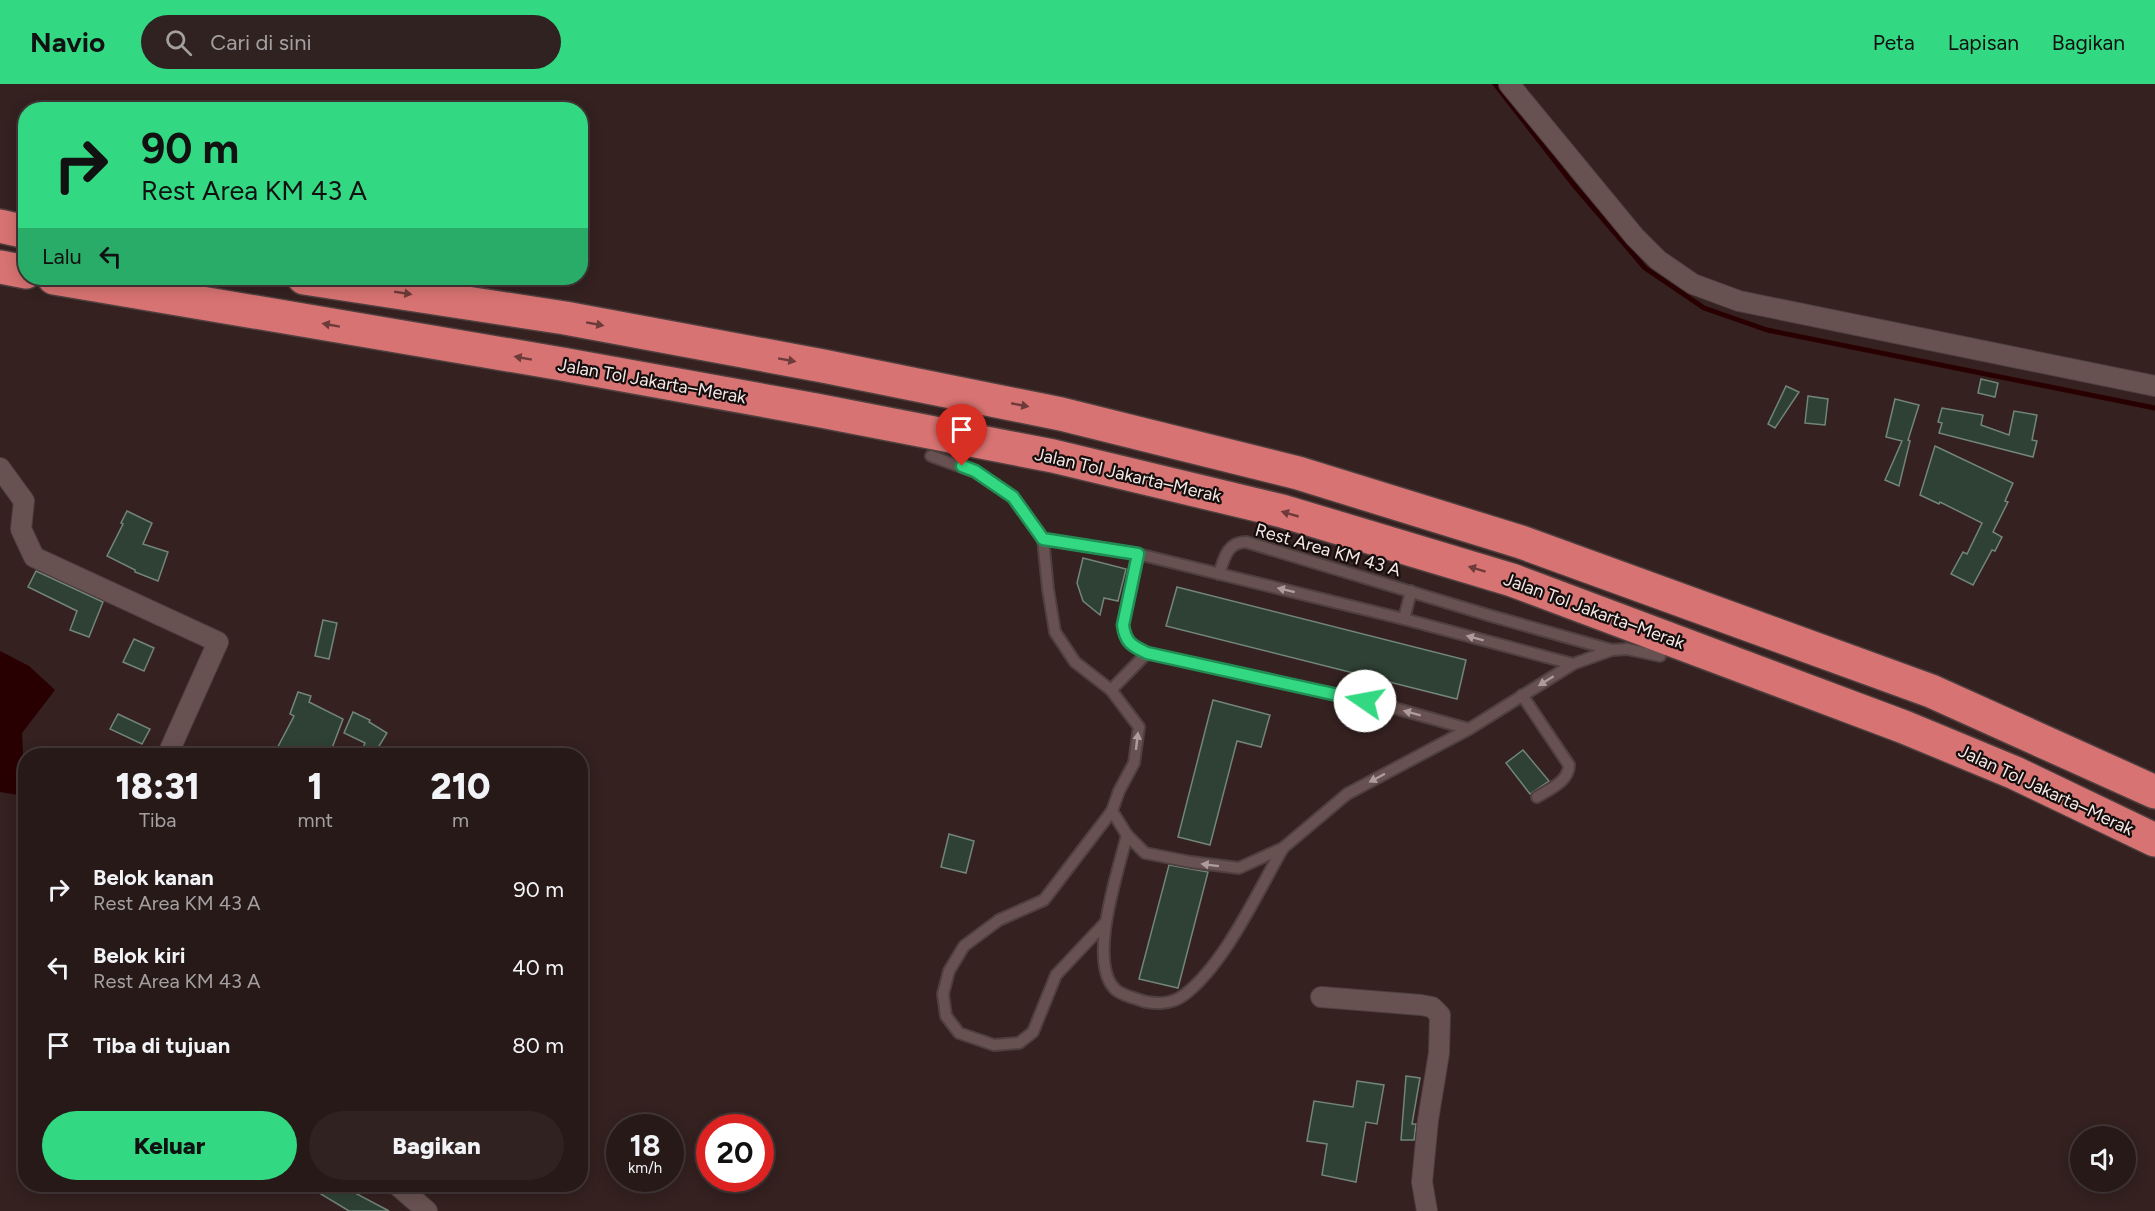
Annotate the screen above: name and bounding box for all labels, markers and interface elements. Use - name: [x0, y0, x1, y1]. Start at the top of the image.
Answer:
- search box: [141, 15, 561, 69]
- text: Navio: [30, 25, 105, 59]
- icon: search: [162, 26, 195, 59]
- text: Cari di sini: [210, 29, 312, 56]
- text: Peta: [1873, 30, 1915, 55]
- text: Lapisan: [1948, 30, 2019, 55]
- text: Bagikan: [2052, 30, 2125, 55]
- text: 90 m: [141, 123, 239, 174]
- icon: right: [42, 126, 120, 204]
- text: Rest Area KM 43 A: [141, 174, 367, 207]
- icon: left: [94, 240, 127, 273]
- text: Lalu: [42, 243, 82, 270]
- one-way arrow: [393, 289, 412, 298]
- one-way arrow: [322, 320, 341, 329]
- one-way arrow: [586, 320, 605, 329]
- one-way arrow: [514, 353, 533, 362]
- street label: Jalan Tol Jakarta–Merak: [556, 354, 748, 408]
- one-way arrow: [778, 356, 797, 365]
- one-way arrow: [1010, 401, 1029, 410]
- pin: [936, 404, 987, 466]
- icon: arrive: [945, 413, 978, 446]
- street label: Jalan Tol Jakarta–Merak: [1033, 443, 1224, 507]
- one-way arrow: [1281, 509, 1299, 518]
- street label: Rest Area KM 43 A: [1253, 519, 1403, 581]
- one-way arrow: [1468, 564, 1486, 573]
- street label: Jalan Tol Jakarta–Merak: [1501, 568, 1688, 654]
- one-way arrow: [1277, 585, 1295, 595]
- one-way arrow: [1466, 633, 1484, 642]
- position arrow: [1333, 669, 1397, 733]
- one-way arrow: [1538, 675, 1554, 686]
- one-way arrow: [1403, 708, 1421, 717]
- one-way arrow: [1132, 731, 1142, 750]
- street label: Jalan Tol Jakarta–Merak: [1955, 740, 2137, 840]
- text: 18:31: [115, 765, 200, 808]
- text: 1: [308, 765, 323, 808]
- text: 210: [431, 765, 491, 808]
- one-way arrow: [1368, 773, 1385, 783]
- text: Tiba: [139, 808, 176, 832]
- text: mnt: [297, 808, 333, 832]
- text: m: [452, 808, 469, 832]
- one-way arrow: [1201, 860, 1220, 869]
- text: Belok kanan: [93, 864, 214, 891]
- icon: right: [42, 873, 75, 906]
- text: 90 m: [513, 876, 564, 903]
- text: Rest Area KM 43 A: [93, 891, 260, 915]
- text: Belok kiri: [93, 942, 186, 969]
- icon: left: [42, 951, 75, 984]
- text: 40 m: [512, 954, 564, 981]
- text: Rest Area KM 43 A: [93, 969, 260, 993]
- icon: arrive: [42, 1029, 75, 1062]
- text: Tiba di tujuan: [93, 1032, 230, 1059]
- text: 80 m: [512, 1032, 564, 1059]
- button: Keluar: [42, 1111, 297, 1180]
- button: Bagikan: [309, 1111, 564, 1180]
- speed limit sign: 20: [696, 1114, 774, 1192]
- map controls: [2070, 1126, 2136, 1192]
- button: sound: [2070, 1126, 2136, 1192]
- text: 18: [629, 1127, 661, 1164]
- text: km/h: [628, 1159, 662, 1177]

